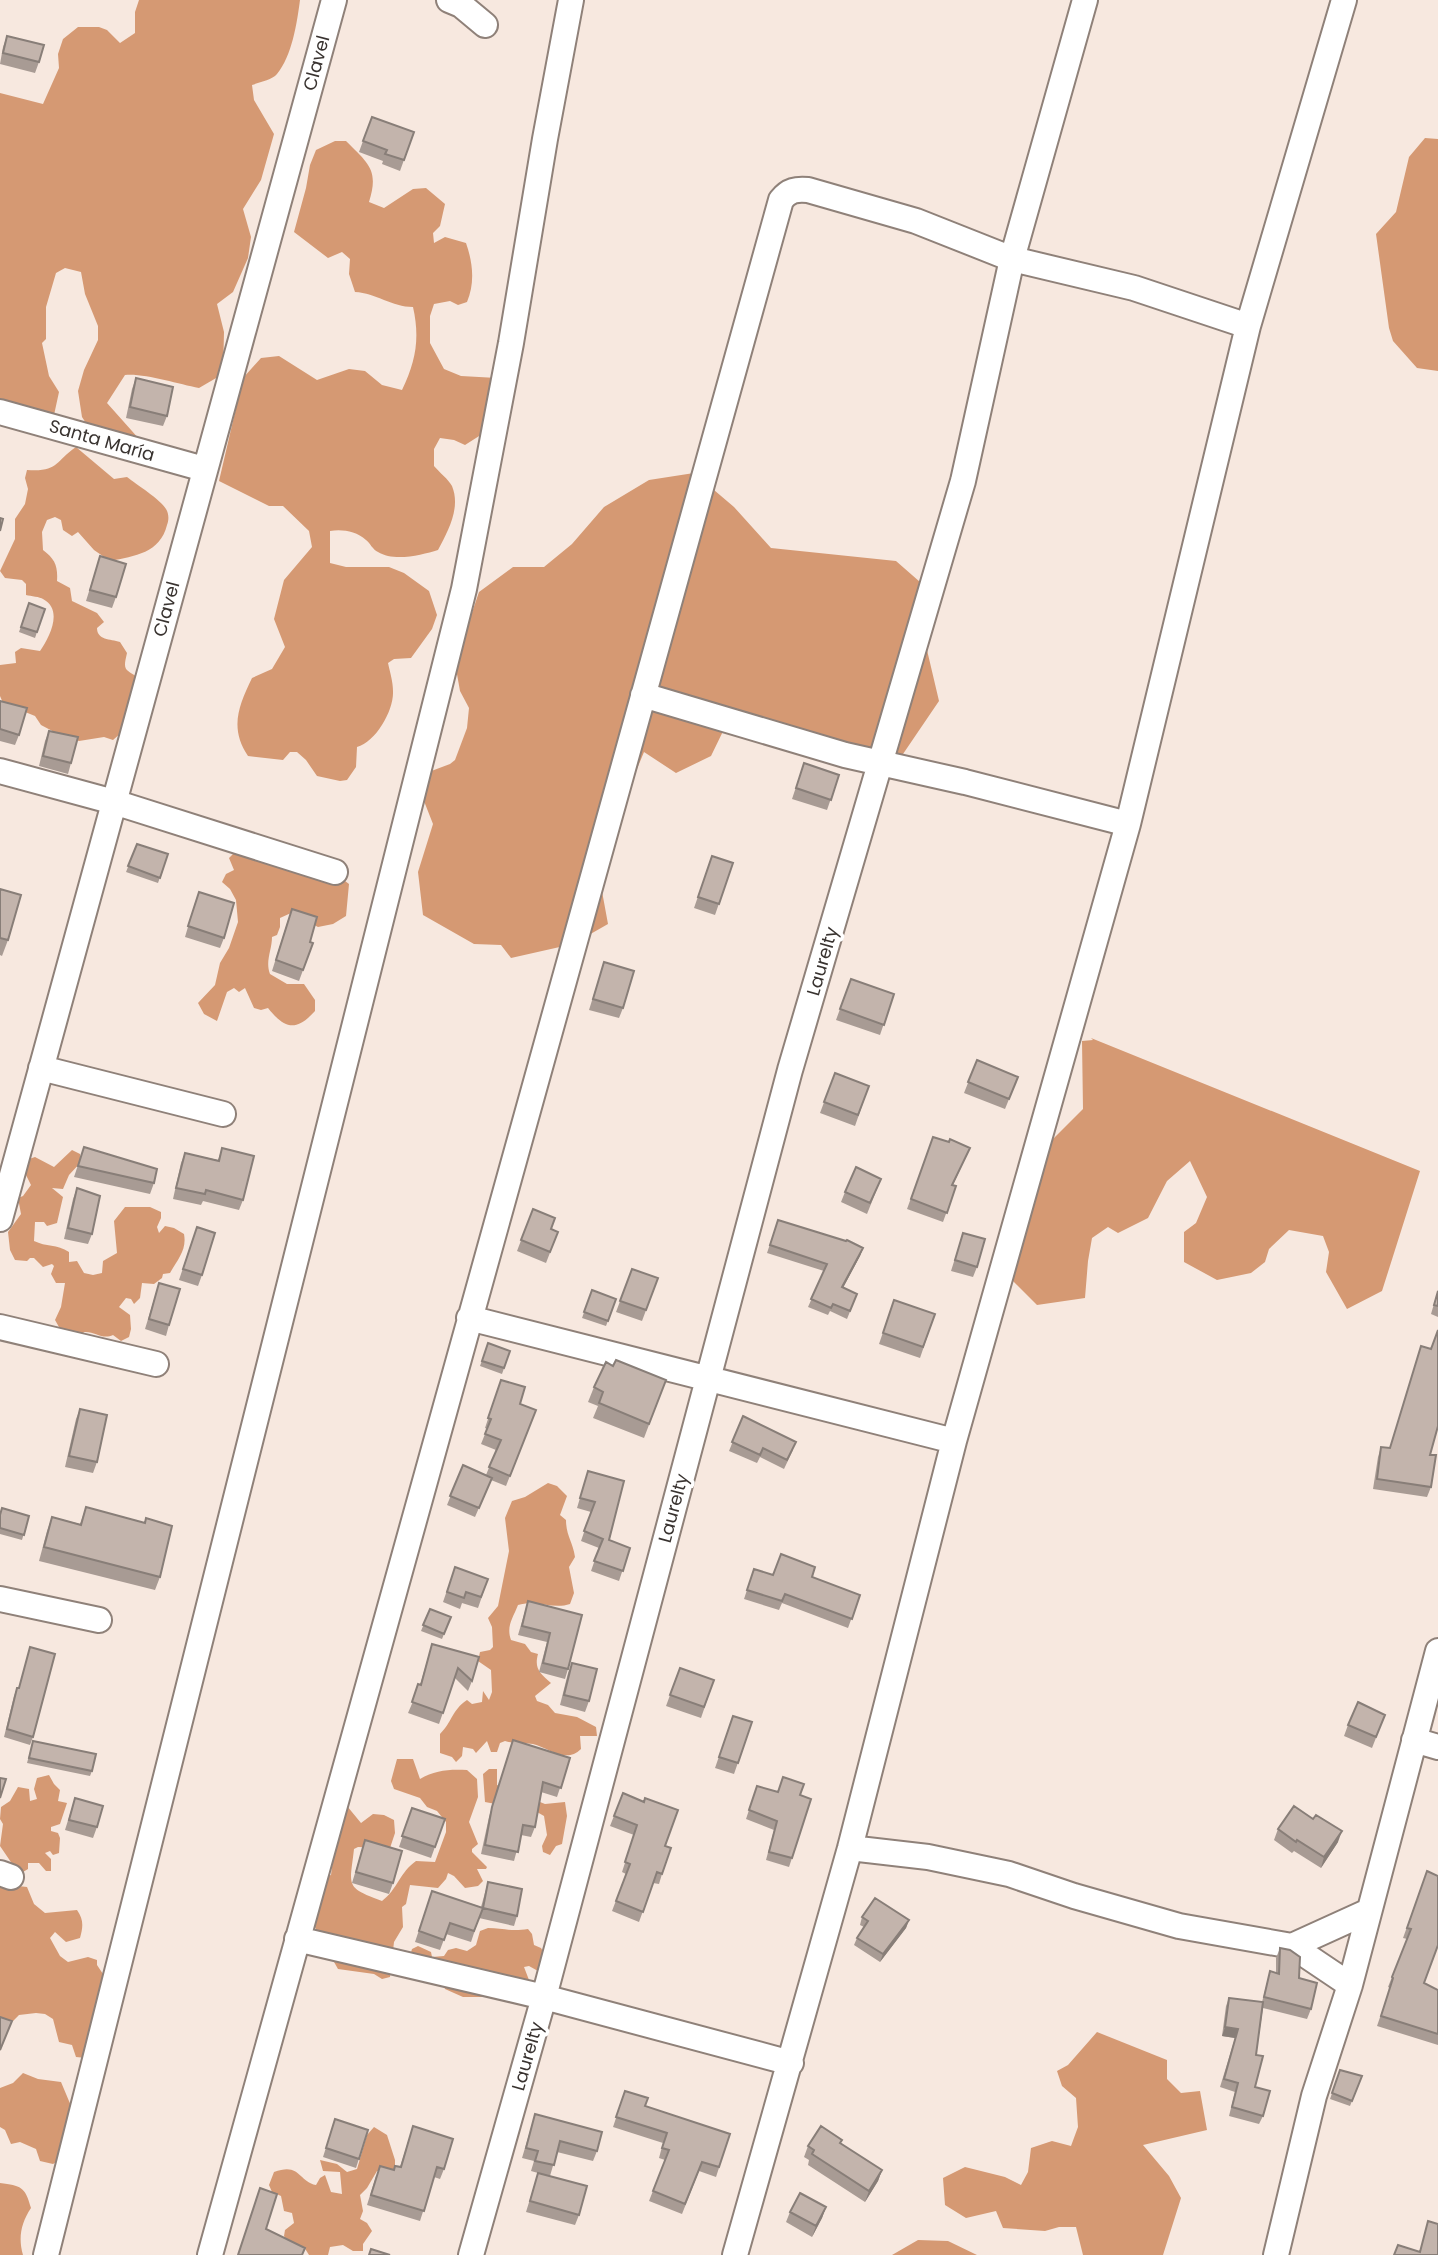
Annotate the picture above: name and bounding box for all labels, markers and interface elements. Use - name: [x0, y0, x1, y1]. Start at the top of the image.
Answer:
- street label: Clavel: [297, 33, 335, 93]
- street label: Santa María: [46, 413, 158, 467]
- street label: Clavel: [147, 579, 185, 639]
- street label: Laurelty: [800, 924, 844, 998]
- street label: Laurelty: [652, 1471, 694, 1545]
- street label: Laurelty: [505, 2019, 549, 2093]

